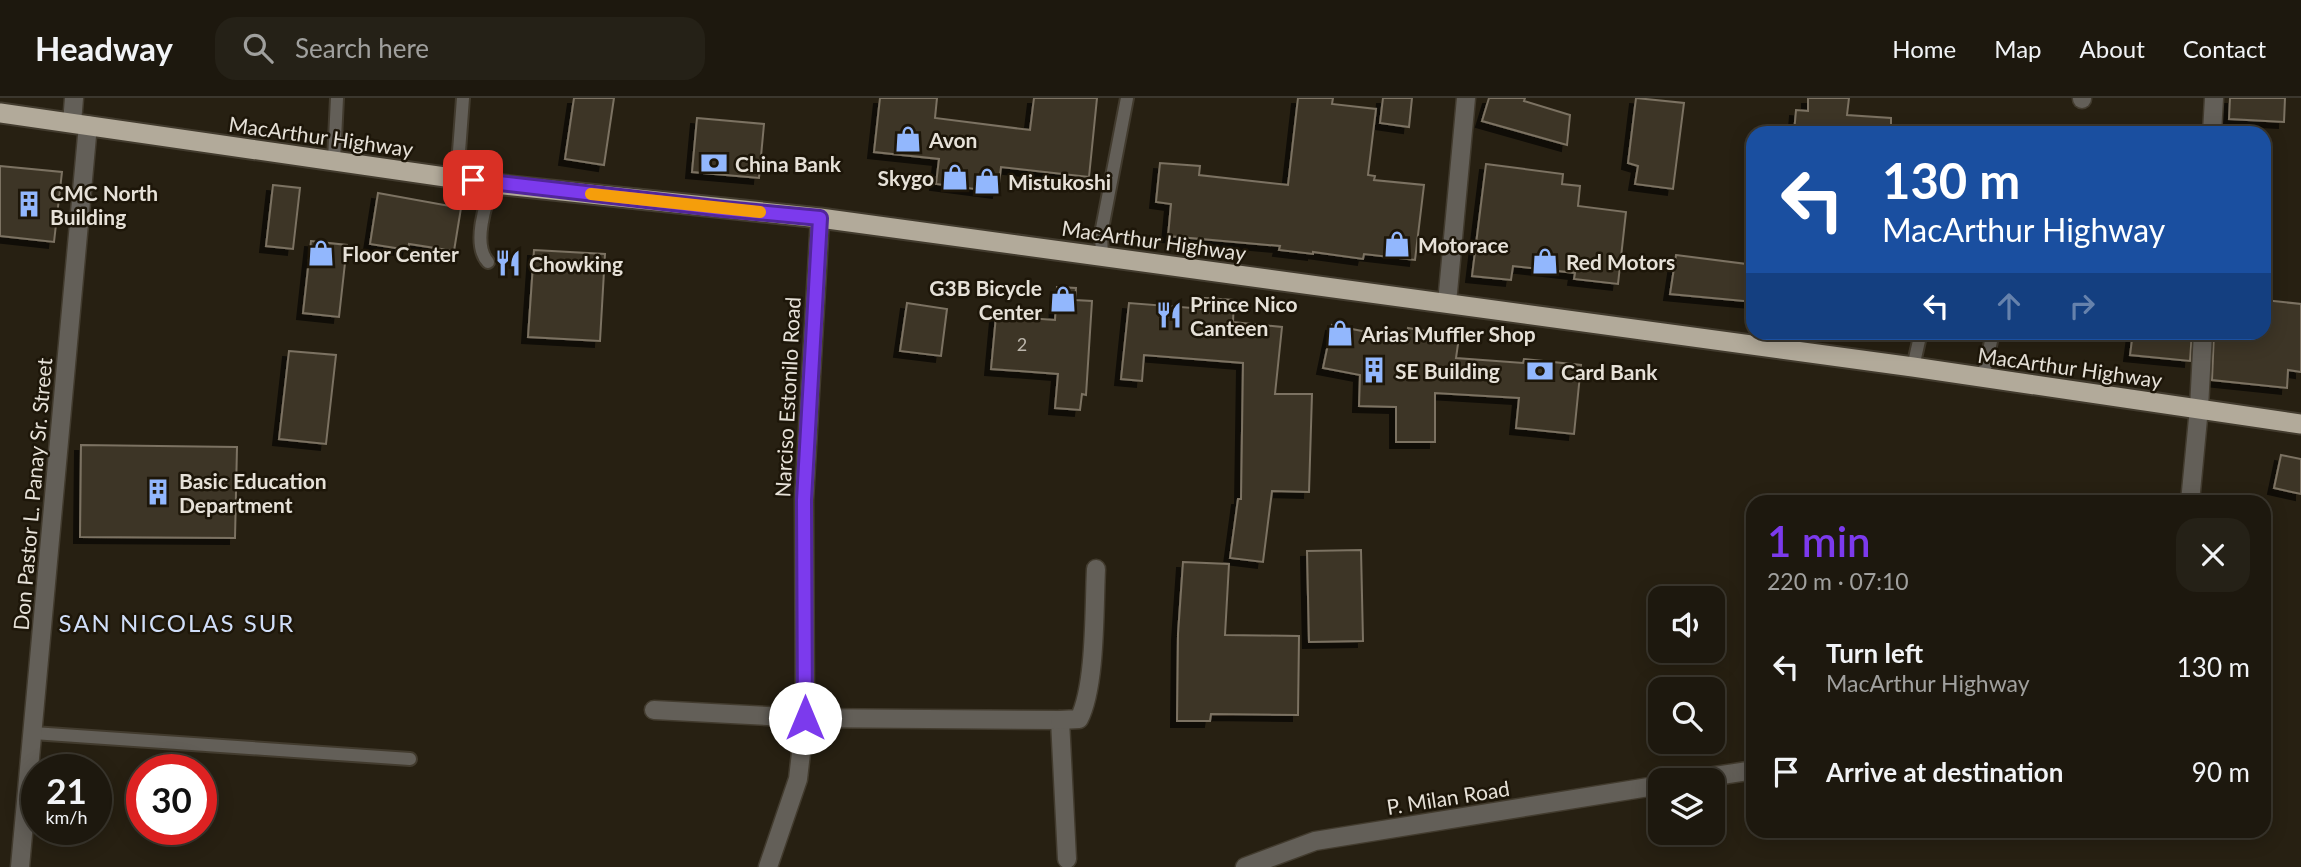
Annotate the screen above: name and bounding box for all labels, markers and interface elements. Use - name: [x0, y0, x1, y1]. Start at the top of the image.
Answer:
- search box: [215, 17, 705, 80]
- text: Headway: [35, 28, 173, 68]
- icon: search: [239, 29, 277, 67]
- text: Search here: [295, 32, 429, 64]
- text: Home: [1892, 34, 1956, 63]
- text: Map: [1994, 34, 2042, 63]
- text: About: [2080, 34, 2145, 63]
- text: Contact: [2183, 34, 2266, 63]
- street label: MacArthur Highway: [227, 111, 415, 161]
- shop icon: Avon: [893, 124, 923, 154]
- place label: Avon: [928, 127, 977, 152]
- bank icon: China Bank: [699, 148, 729, 178]
- pin: [443, 150, 503, 210]
- place label: China Bank: [735, 151, 842, 176]
- text: 130 m: [1882, 151, 2020, 209]
- icon: left: [1767, 154, 1858, 245]
- icon: arrive: [454, 161, 492, 199]
- shop icon: Skygo: [940, 162, 970, 192]
- place label: Skygo: [878, 165, 934, 190]
- shop icon: Mistukoshi: [972, 166, 1002, 196]
- place label: Mistukoshi: [1008, 169, 1111, 194]
- place label: CMC North Building: [50, 180, 158, 229]
- building icon: CMC North Building: [14, 189, 44, 219]
- text: MacArthur Highway: [1882, 210, 2165, 249]
- street label: MacArthur Highway: [1060, 215, 1248, 265]
- shop icon: Motorace: [1382, 229, 1412, 259]
- place label: Motorace: [1418, 232, 1509, 257]
- shop icon: Floor Center: [306, 238, 336, 268]
- place label: Floor Center: [342, 241, 459, 266]
- shop icon: Red Motors: [1530, 246, 1560, 276]
- restaurant icon: Chowking: [493, 248, 523, 278]
- place label: Red Motors: [1566, 249, 1675, 274]
- place label: Chowking: [529, 251, 623, 276]
- place label: G3B Bicycle Center: [929, 275, 1042, 324]
- shop icon: G3B Bicycle Center: [1048, 284, 1078, 314]
- icon: left: [1917, 287, 1955, 325]
- icon: ahead: [1990, 287, 2028, 325]
- icon: right: [2063, 287, 2101, 325]
- place label: Prince Nico Canteen: [1190, 291, 1297, 340]
- street label: Narciso Estonilo Road: [769, 296, 805, 498]
- restaurant icon: Prince Nico Canteen: [1154, 300, 1184, 330]
- shop icon: Arias Muffler Shop: [1325, 318, 1355, 348]
- place label: Arias Muffler Shop: [1360, 321, 1536, 346]
- house number: 2: [1017, 333, 1027, 355]
- street label: MacArthur Highway: [1976, 342, 2164, 392]
- building icon: SE Building: [1359, 355, 1389, 385]
- street label: Don Pastor L. Panay Sr. Street: [8, 356, 56, 631]
- bank icon: Card Bank: [1525, 356, 1555, 386]
- place label: SE Building: [1395, 358, 1500, 383]
- place label: Card Bank: [1561, 359, 1658, 384]
- place label: Basic Education Department: [179, 468, 327, 517]
- building icon: Basic Education Department: [143, 477, 173, 507]
- text: 1 min: [1767, 516, 1871, 566]
- button: close: [2176, 518, 2250, 592]
- text: 220 m · 07:10: [1767, 567, 1909, 595]
- map controls: [1648, 586, 1725, 845]
- button: sound: [1648, 586, 1725, 663]
- district label: SAN NICOLAS SUR: [59, 608, 295, 637]
- text: Turn left: [1826, 637, 1923, 669]
- icon: left: [1767, 648, 1805, 686]
- text: 130 m: [2177, 651, 2250, 683]
- text: MacArthur Highway: [1826, 669, 2030, 697]
- button: search: [1648, 677, 1725, 754]
- position arrow: [768, 681, 842, 755]
- icon: arrive: [1767, 753, 1805, 791]
- speed limit sign: 30: [126, 754, 217, 845]
- text: Arrive at destination: [1826, 756, 2063, 788]
- text: 90 m: [2192, 756, 2250, 788]
- button: layers: [1648, 768, 1725, 845]
- text: 21: [46, 769, 87, 811]
- street label: P. Milan Road: [1385, 775, 1511, 819]
- text: km/h: [45, 806, 88, 828]

